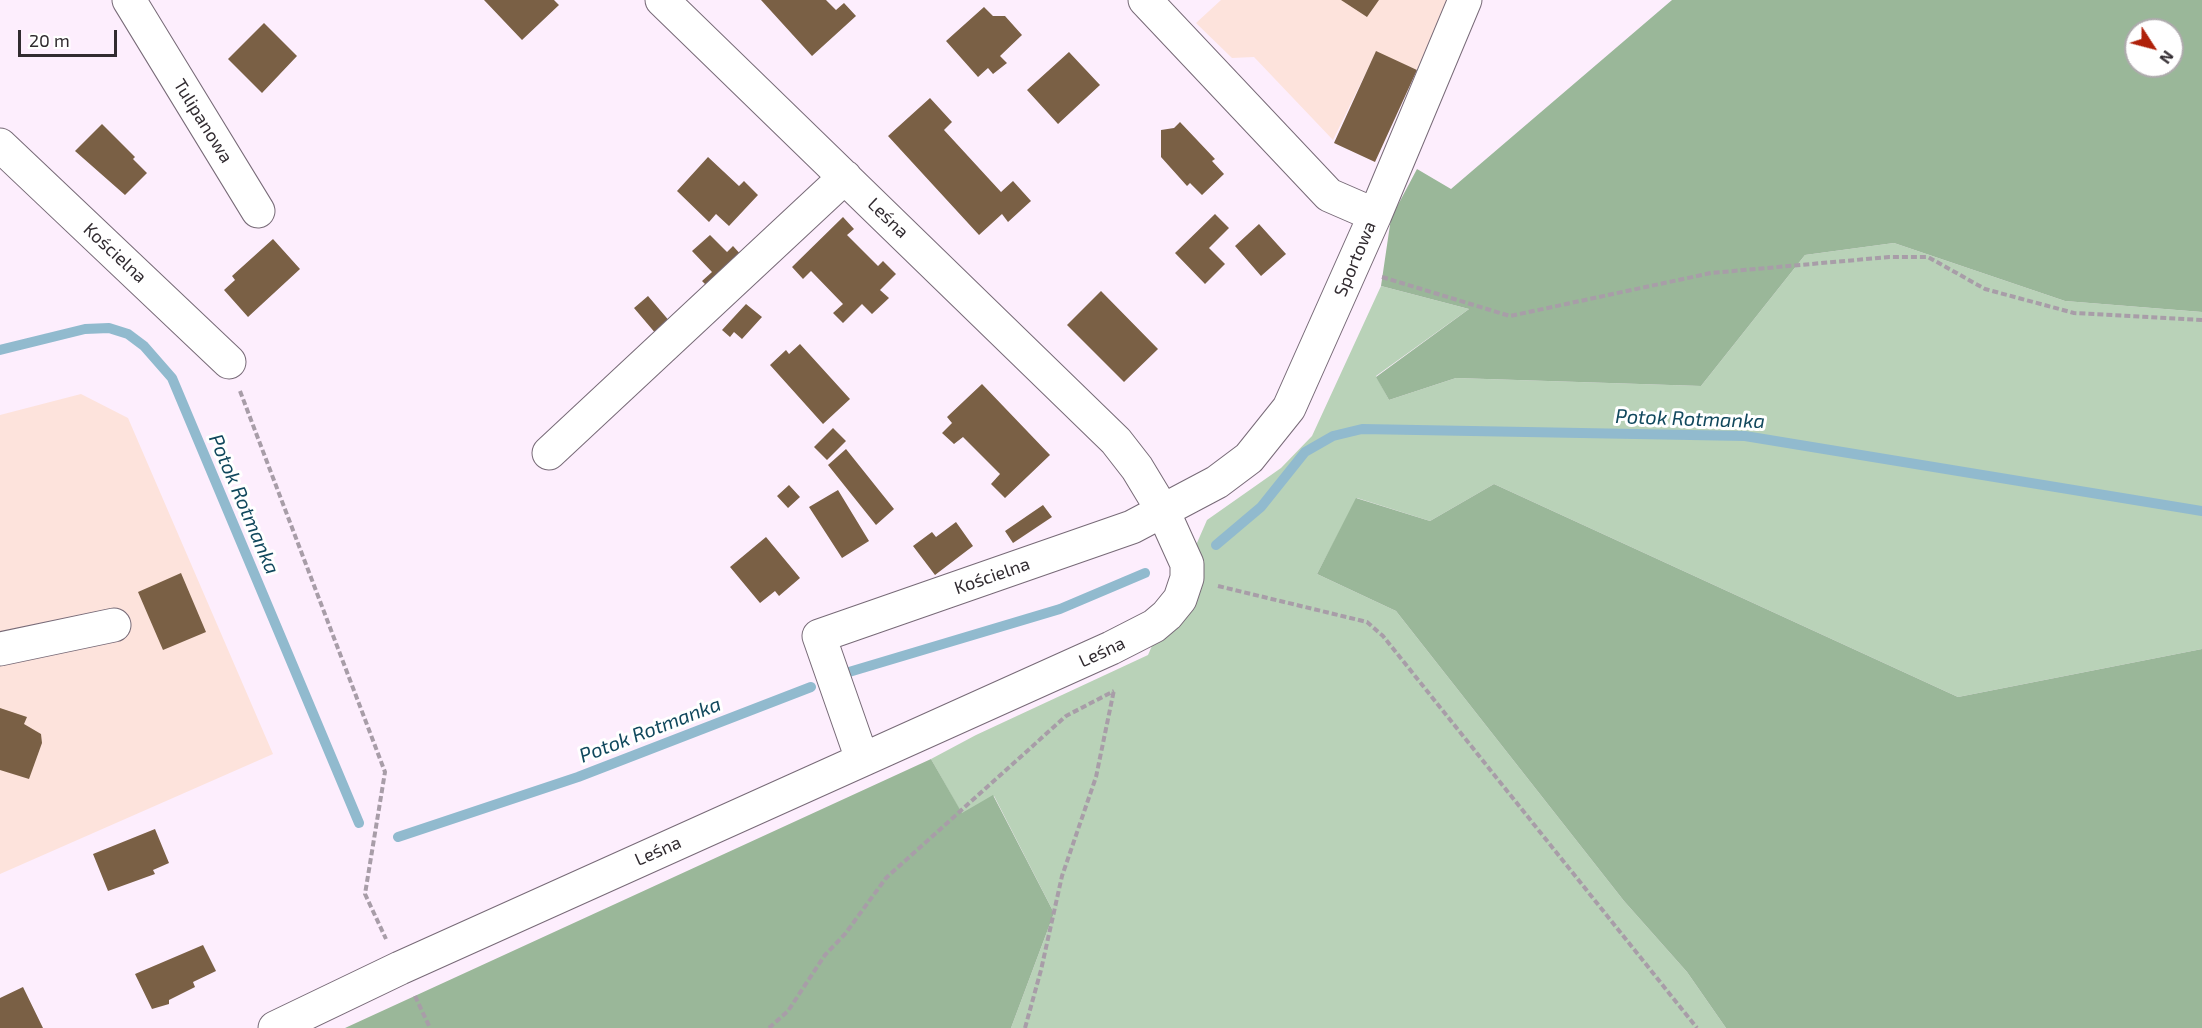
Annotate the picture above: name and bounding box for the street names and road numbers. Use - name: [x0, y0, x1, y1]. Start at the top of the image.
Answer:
- street label: Tulipanowa: [169, 75, 237, 167]
- street label: Leśna: [863, 193, 913, 243]
- street label: Kościelna: [79, 218, 151, 288]
- street label: Sportowa: [1329, 218, 1381, 300]
- street label: Kościelna: [951, 553, 1033, 599]
- street label: Leśna: [1076, 632, 1128, 672]
- street label: Leśna: [632, 831, 684, 871]

